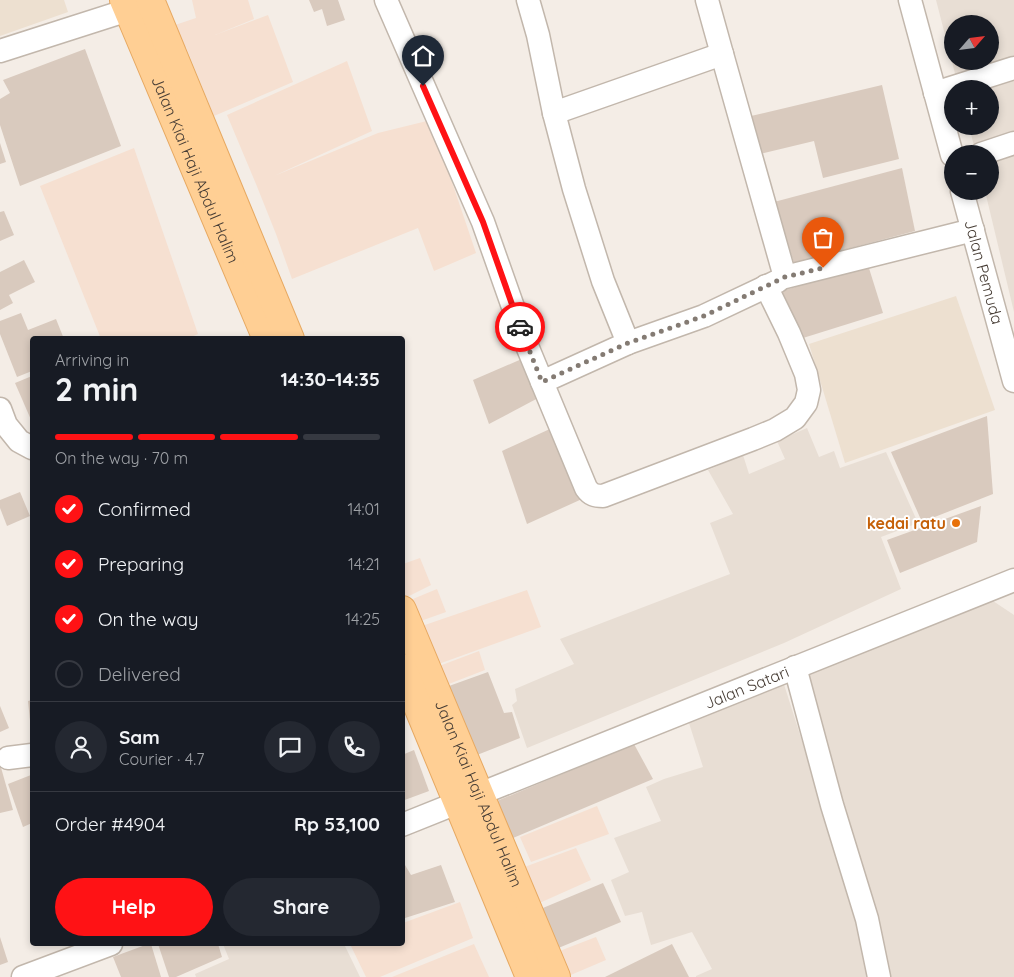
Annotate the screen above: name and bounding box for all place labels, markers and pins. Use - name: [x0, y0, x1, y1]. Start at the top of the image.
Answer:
- pin: [402, 35, 444, 86]
- pin: [802, 217, 844, 268]
- place label: kedai ratu: [867, 513, 946, 533]
- marker: kedai ratu: [950, 517, 962, 529]

